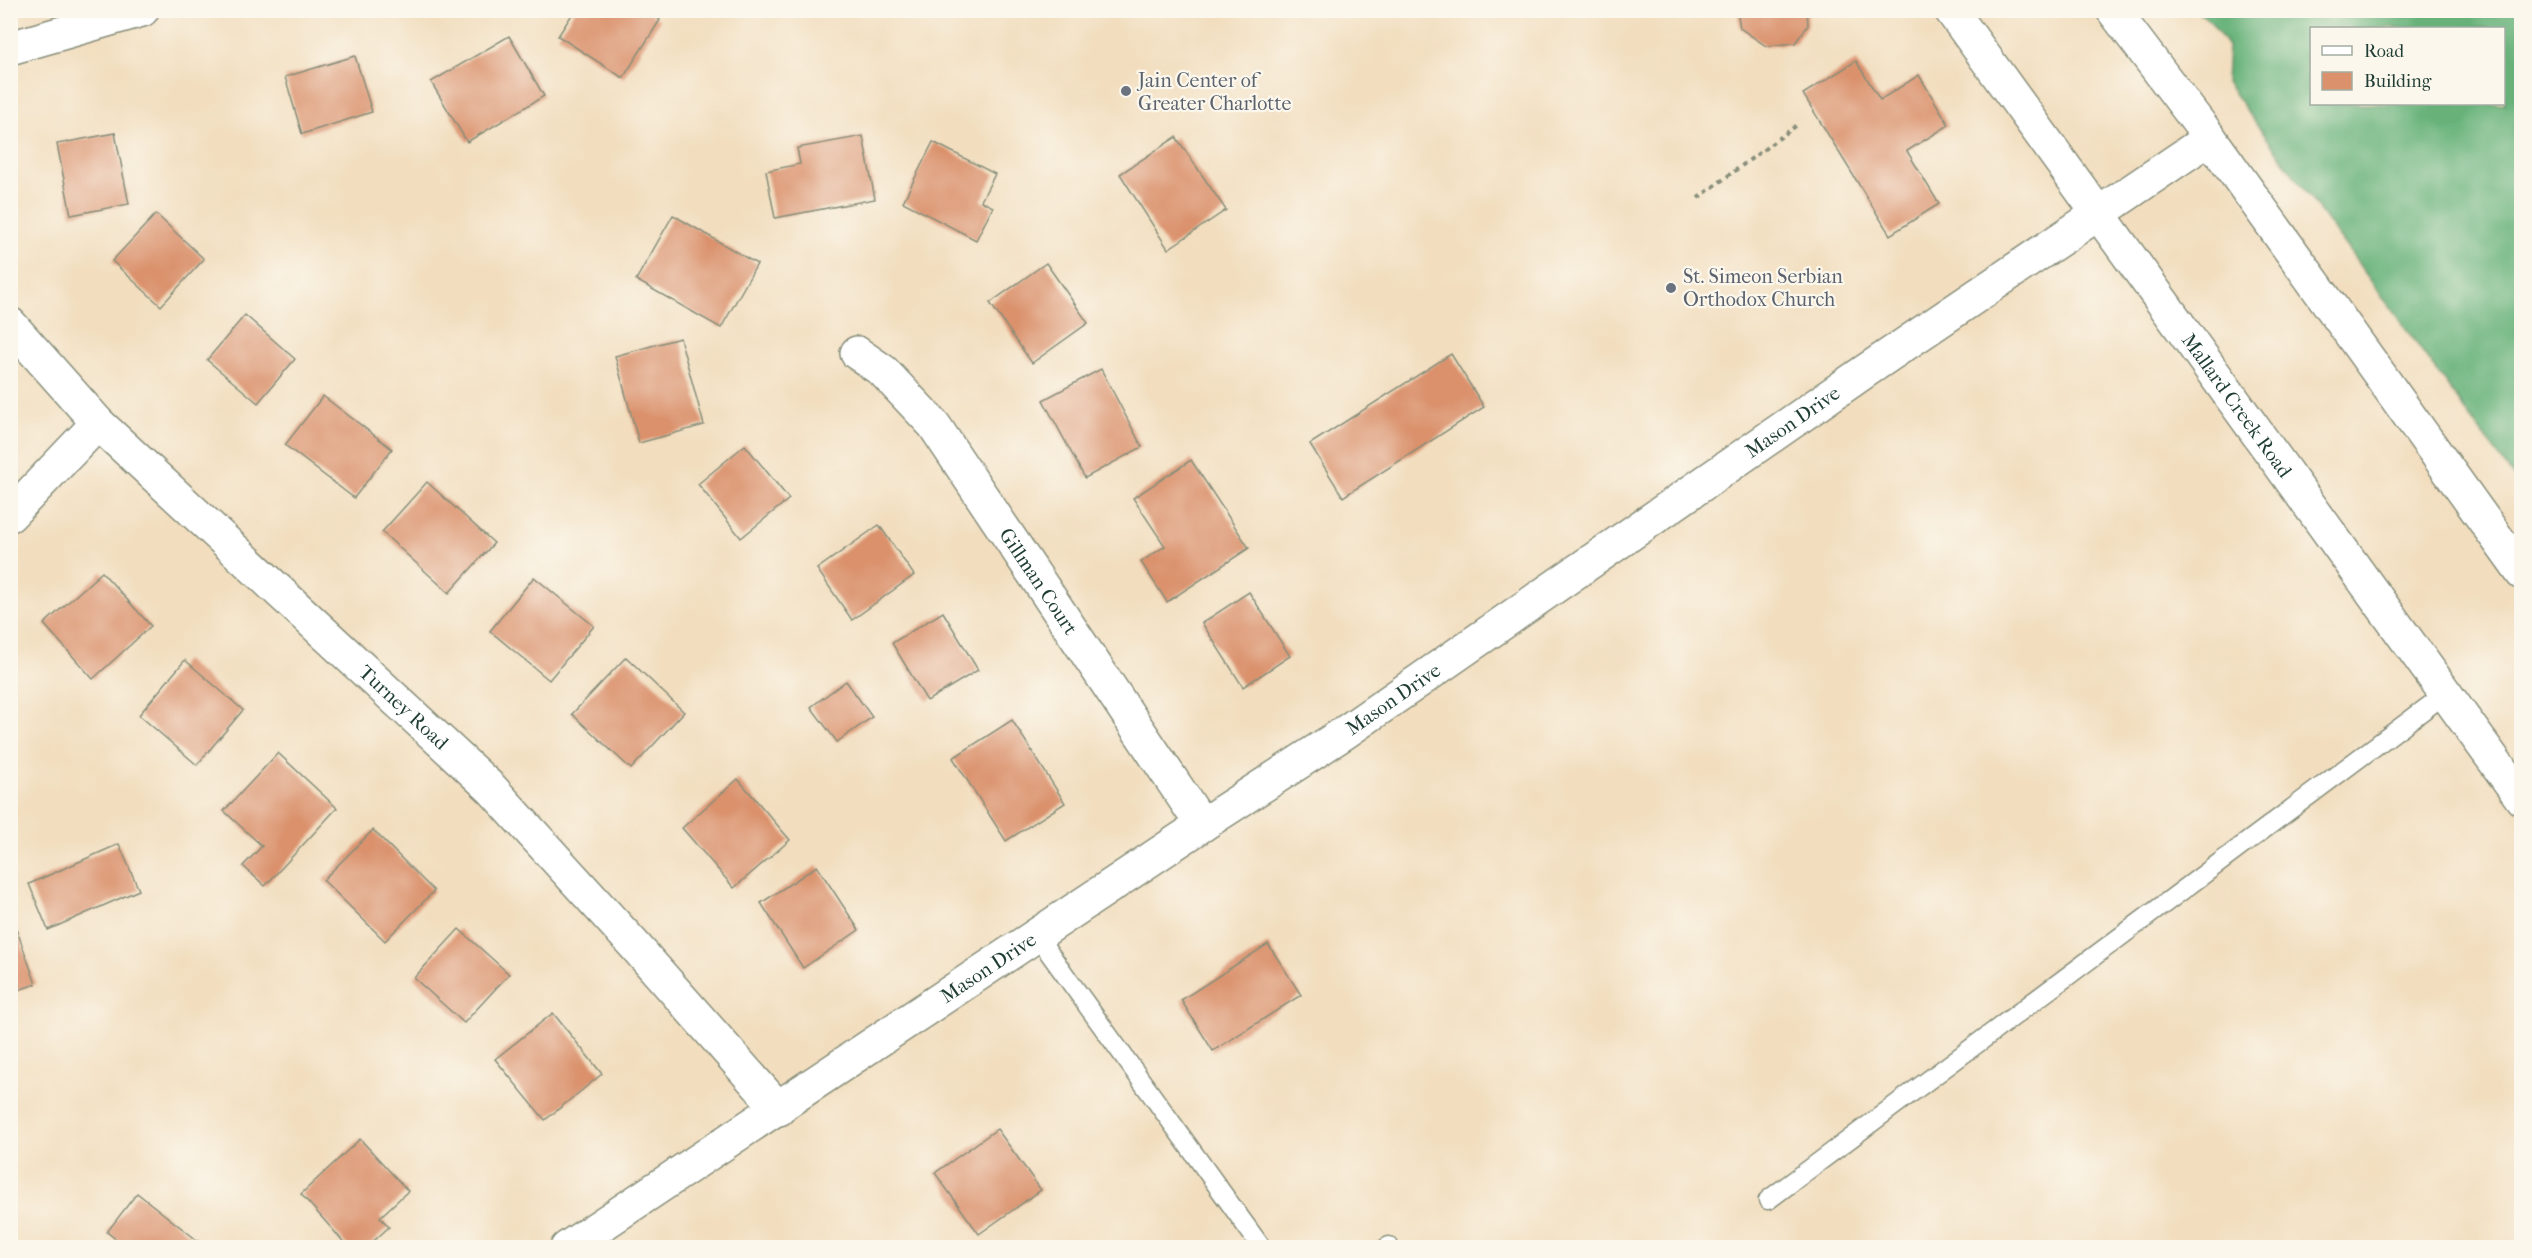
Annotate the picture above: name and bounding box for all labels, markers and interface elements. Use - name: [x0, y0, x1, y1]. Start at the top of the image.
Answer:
- legend: [2310, 27, 2505, 105]
- text: Road: [2364, 41, 2404, 62]
- place label: Jain Center of Greater Charlotte: [1136, 69, 1292, 115]
- text: Building: [2364, 71, 2432, 92]
- marker: Jain Center of Greater Charlotte: [1119, 84, 1133, 98]
- place label: St. Simeon Serbian Orthodox Church: [1683, 265, 1843, 311]
- marker: St. Simeon Serbian Orthodox Church: [1664, 281, 1678, 295]
- street label: Mallard Creek Road: [2177, 329, 2298, 483]
- street label: Mason Drive: [1741, 381, 1844, 462]
- street label: Gillman Court: [995, 524, 1083, 639]
- street label: Mason Drive: [1341, 658, 1445, 740]
- street label: Turney Road: [355, 660, 454, 755]
- street label: Mason Drive: [936, 927, 1040, 1007]

